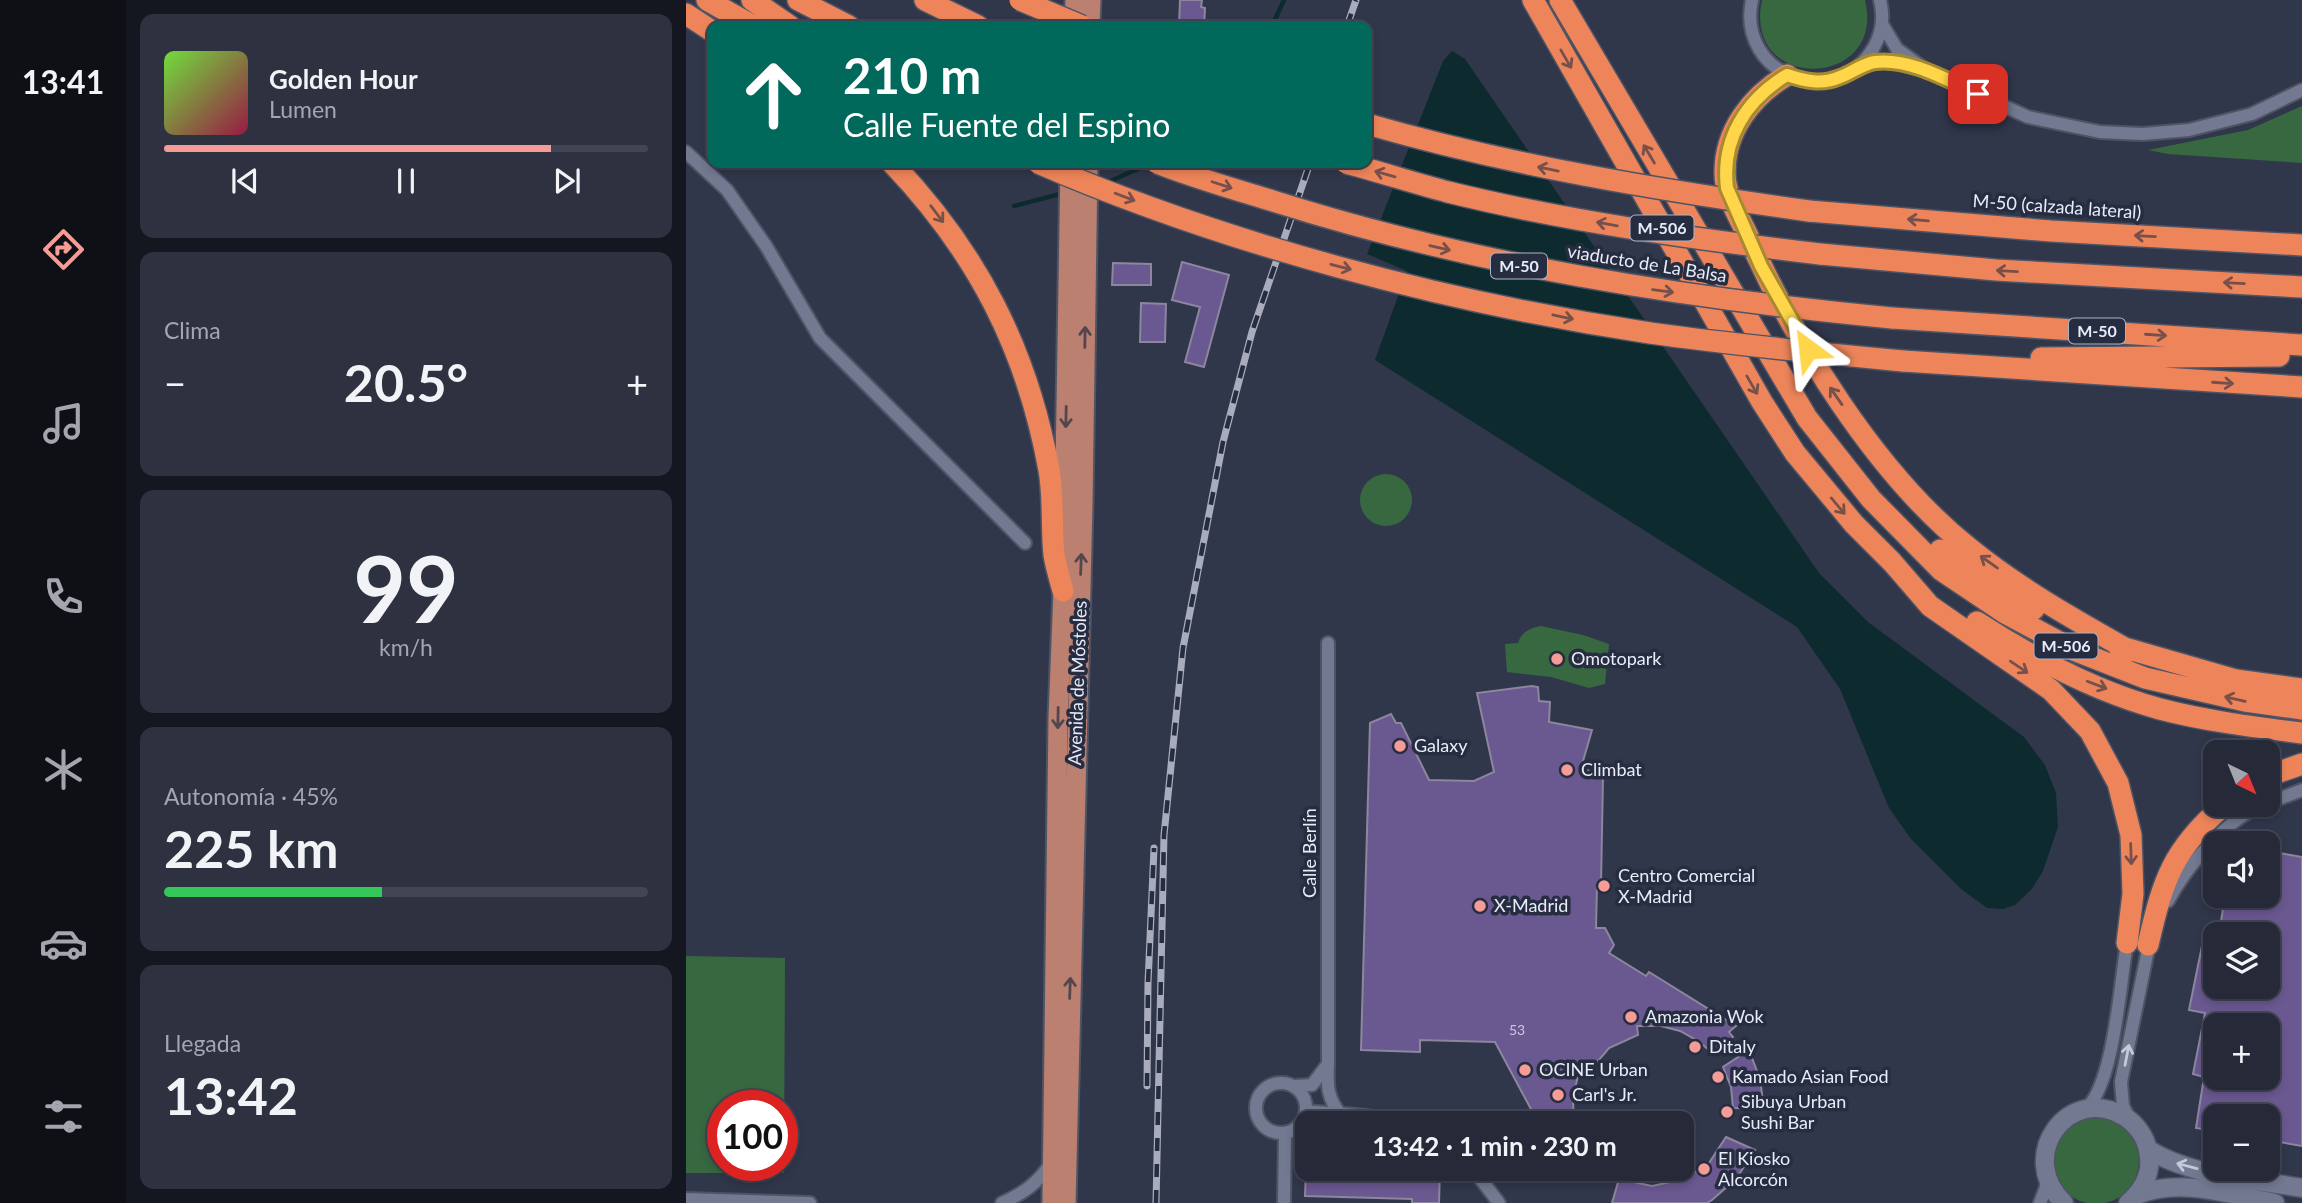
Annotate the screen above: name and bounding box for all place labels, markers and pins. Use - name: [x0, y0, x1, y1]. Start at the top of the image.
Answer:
- pin: [1948, 64, 2008, 124]
- place label: Omotopark: [1571, 647, 1662, 669]
- marker: Omotopark: [1549, 651, 1565, 667]
- place label: Galaxy: [1414, 734, 1468, 756]
- marker: Galaxy: [1392, 738, 1408, 754]
- place label: Climbat: [1581, 758, 1642, 780]
- marker: Climbat: [1559, 762, 1575, 778]
- place label: Centro Comercial X-Madrid: [1618, 864, 1755, 907]
- marker: Centro Comercial X-Madrid: [1596, 878, 1612, 894]
- place label: X-Madrid: [1494, 894, 1568, 916]
- marker: X-Madrid: [1472, 898, 1488, 914]
- place label: Amazonia Wok: [1645, 1005, 1765, 1027]
- marker: Amazonia Wok: [1623, 1009, 1639, 1025]
- place label: Ditaly: [1709, 1035, 1756, 1057]
- marker: Ditaly: [1687, 1039, 1703, 1055]
- place label: OCINE Urban: [1539, 1058, 1648, 1080]
- marker: OCINE Urban: [1517, 1062, 1533, 1078]
- place label: Kamado Asian Food: [1732, 1065, 1889, 1087]
- marker: Kamado Asian Food: [1710, 1069, 1726, 1085]
- place label: Carl's Jr.: [1572, 1083, 1637, 1105]
- marker: Carl's Jr.: [1550, 1087, 1566, 1103]
- place label: Sibuya Urban Sushi Bar: [1741, 1090, 1846, 1133]
- marker: Sibuya Urban Sushi Bar: [1719, 1104, 1735, 1120]
- place label: El Kiosko Alcorcón: [1718, 1147, 1790, 1190]
- marker: El Kiosko Alcorcón: [1696, 1161, 1712, 1177]

